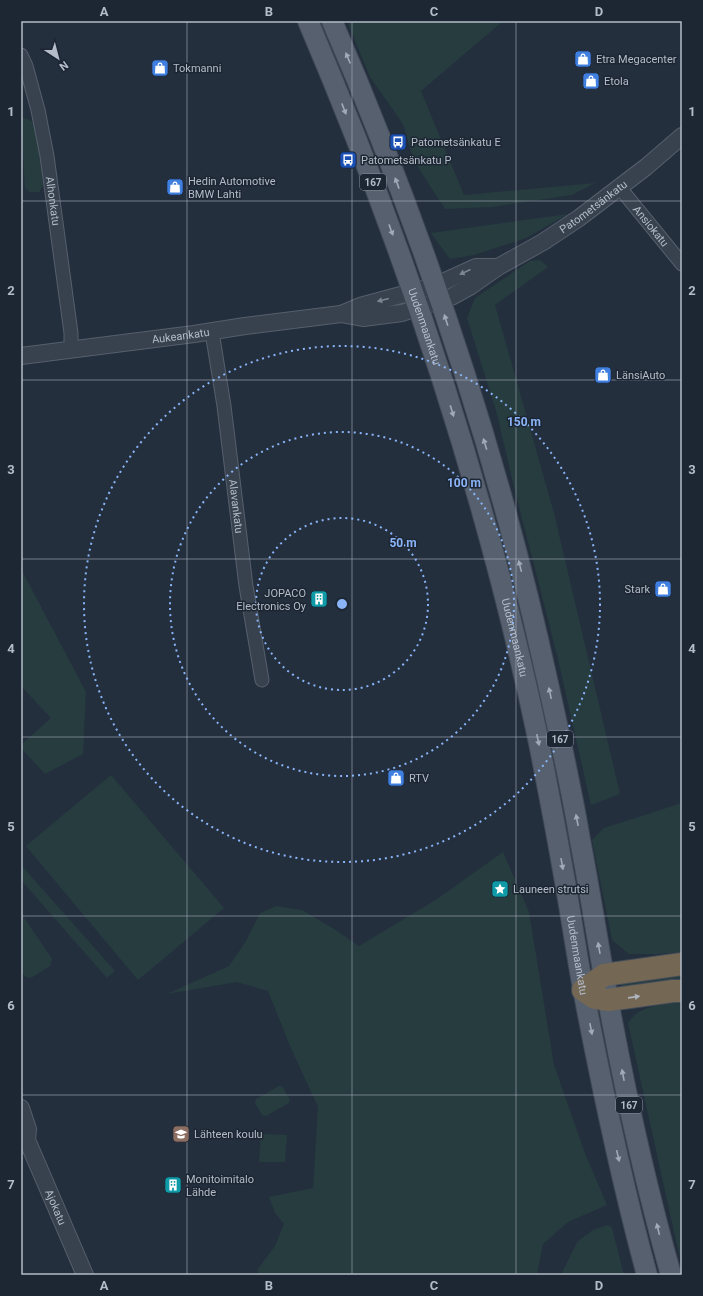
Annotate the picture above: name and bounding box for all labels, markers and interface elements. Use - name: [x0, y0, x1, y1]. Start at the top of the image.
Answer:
- text: A: [100, 4, 109, 19]
- text: B: [265, 4, 273, 19]
- text: C: [430, 4, 439, 19]
- text: D: [595, 4, 603, 19]
- north arrow: [38, 38, 78, 78]
- shop icon: Etra Megacenter: [573, 49, 593, 69]
- one-way arrow: [344, 51, 350, 63]
- place label: Etra Megacenter: [596, 53, 677, 66]
- text: N: [56, 58, 71, 73]
- shop icon: Tokmanni: [150, 58, 170, 78]
- place label: Tokmanni: [173, 62, 221, 75]
- shop icon: Etola: [581, 71, 601, 91]
- place label: Etola: [604, 75, 629, 88]
- one-way arrow: [342, 103, 348, 115]
- text: 1: [7, 104, 15, 119]
- text: 1: [688, 104, 696, 119]
- bus stop icon: Patometsänkatu E: [388, 132, 408, 152]
- place label: Patometsänkatu E: [411, 136, 501, 149]
- bus stop icon: Patometsänkatu P: [338, 150, 358, 170]
- place label: Patometsänkatu P: [361, 154, 451, 167]
- road number: 167: [360, 174, 386, 190]
- place label: Hedin Automotive BMW Lahti: [188, 175, 276, 201]
- street label: Alhonkatu: [43, 176, 63, 226]
- shop icon: Hedin Automotive BMW Lahti: [165, 177, 185, 197]
- one-way arrow: [394, 177, 400, 189]
- street label: Patometsänkatu: [557, 177, 630, 236]
- street label: Ansiokatu: [630, 203, 672, 249]
- one-way arrow: [388, 224, 394, 236]
- one-way arrow: [459, 269, 471, 275]
- text: 2: [7, 283, 15, 298]
- text: 2: [688, 283, 696, 298]
- street label: Uudenmaankatu: [406, 286, 444, 366]
- one-way arrow: [377, 297, 389, 303]
- one-way arrow: [443, 314, 449, 326]
- street label: Aukeankatu: [151, 325, 210, 346]
- shop icon: LänsiAuto: [593, 365, 613, 385]
- place label: LänsiAuto: [616, 369, 665, 382]
- one-way arrow: [449, 406, 455, 418]
- text: 150 m: [507, 415, 541, 429]
- one-way arrow: [482, 438, 488, 450]
- text: 3: [7, 462, 15, 477]
- text: 3: [688, 462, 696, 477]
- text: 100 m: [447, 476, 481, 490]
- street label: Alavankatu: [227, 479, 246, 534]
- text: 50 m: [389, 536, 417, 550]
- one-way arrow: [516, 560, 522, 573]
- shop icon: Stark: [653, 579, 673, 599]
- place label: Stark: [625, 583, 650, 596]
- place label: JOPACO Electronics Oy: [236, 587, 307, 613]
- building icon: JOPACO Electronics Oy: [309, 589, 329, 609]
- centre of rings: [335, 597, 349, 611]
- street label: Uudenmaankatu: [499, 597, 531, 678]
- text: 4: [7, 641, 15, 656]
- text: 4: [688, 641, 696, 656]
- one-way arrow: [547, 687, 553, 699]
- road number: 167: [547, 731, 573, 747]
- one-way arrow: [535, 734, 541, 746]
- shop icon: RTV: [386, 768, 406, 788]
- place label: RTV: [409, 772, 429, 785]
- one-way arrow: [573, 814, 579, 826]
- text: 5: [7, 819, 15, 834]
- text: 5: [688, 819, 696, 834]
- one-way arrow: [559, 858, 565, 871]
- place icon: Launeen strutsi: [490, 879, 510, 899]
- place label: Launeen strutsi: [513, 883, 589, 896]
- street label: Uudenmaankatu: [564, 915, 591, 996]
- one-way arrow: [596, 942, 602, 954]
- one-way arrow: [628, 994, 640, 1000]
- text: 6: [7, 998, 15, 1013]
- text: 6: [688, 998, 696, 1013]
- one-way arrow: [588, 1022, 594, 1035]
- one-way arrow: [619, 1069, 625, 1081]
- road number: 167: [616, 1097, 642, 1113]
- school or university icon: Lähteen koulu: [171, 1124, 191, 1144]
- place label: Lähteen koulu: [194, 1128, 263, 1141]
- one-way arrow: [615, 1150, 621, 1162]
- place label: Monitoimitalo Lähde: [186, 1173, 254, 1199]
- building icon: Monitoimitalo Lähde: [163, 1175, 183, 1195]
- text: 7: [7, 1177, 15, 1192]
- text: 7: [688, 1177, 696, 1192]
- street label: Ajokatu: [42, 1187, 69, 1227]
- one-way arrow: [655, 1223, 661, 1236]
- text: A: [100, 1278, 109, 1293]
- text: B: [265, 1278, 273, 1293]
- text: C: [430, 1278, 439, 1293]
- text: D: [595, 1278, 603, 1293]

